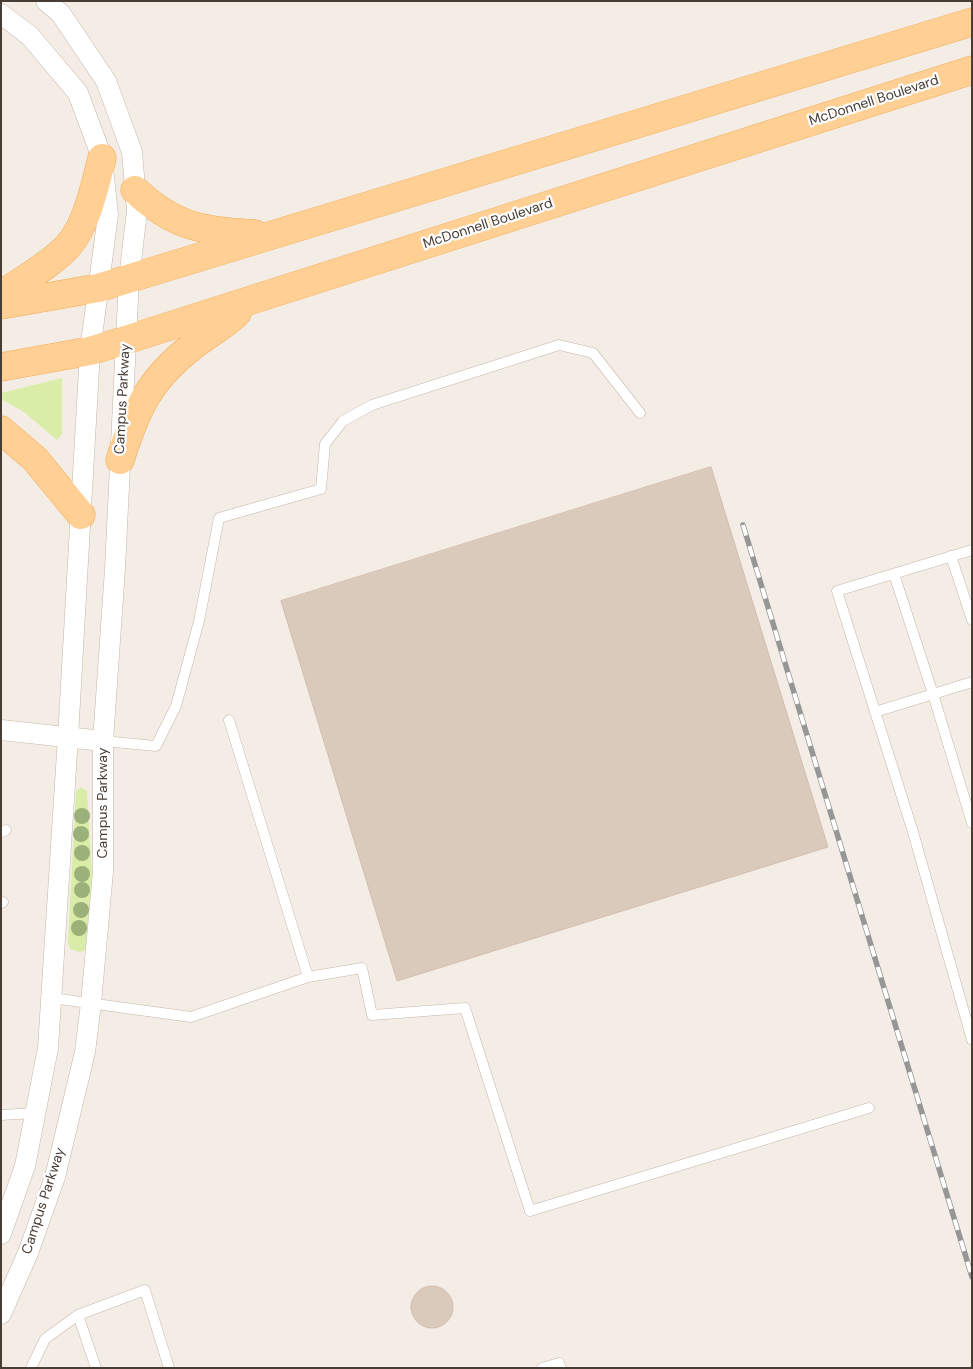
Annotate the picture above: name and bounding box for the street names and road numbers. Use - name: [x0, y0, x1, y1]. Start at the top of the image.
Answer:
- street label: McDonnell Boulevard: [807, 72, 941, 130]
- street label: McDonnell Boulevard: [421, 195, 555, 253]
- street label: Campus Parkway: [112, 343, 134, 455]
- street label: Campus Parkway: [95, 748, 111, 858]
- street label: Campus Parkway: [19, 1146, 69, 1256]

